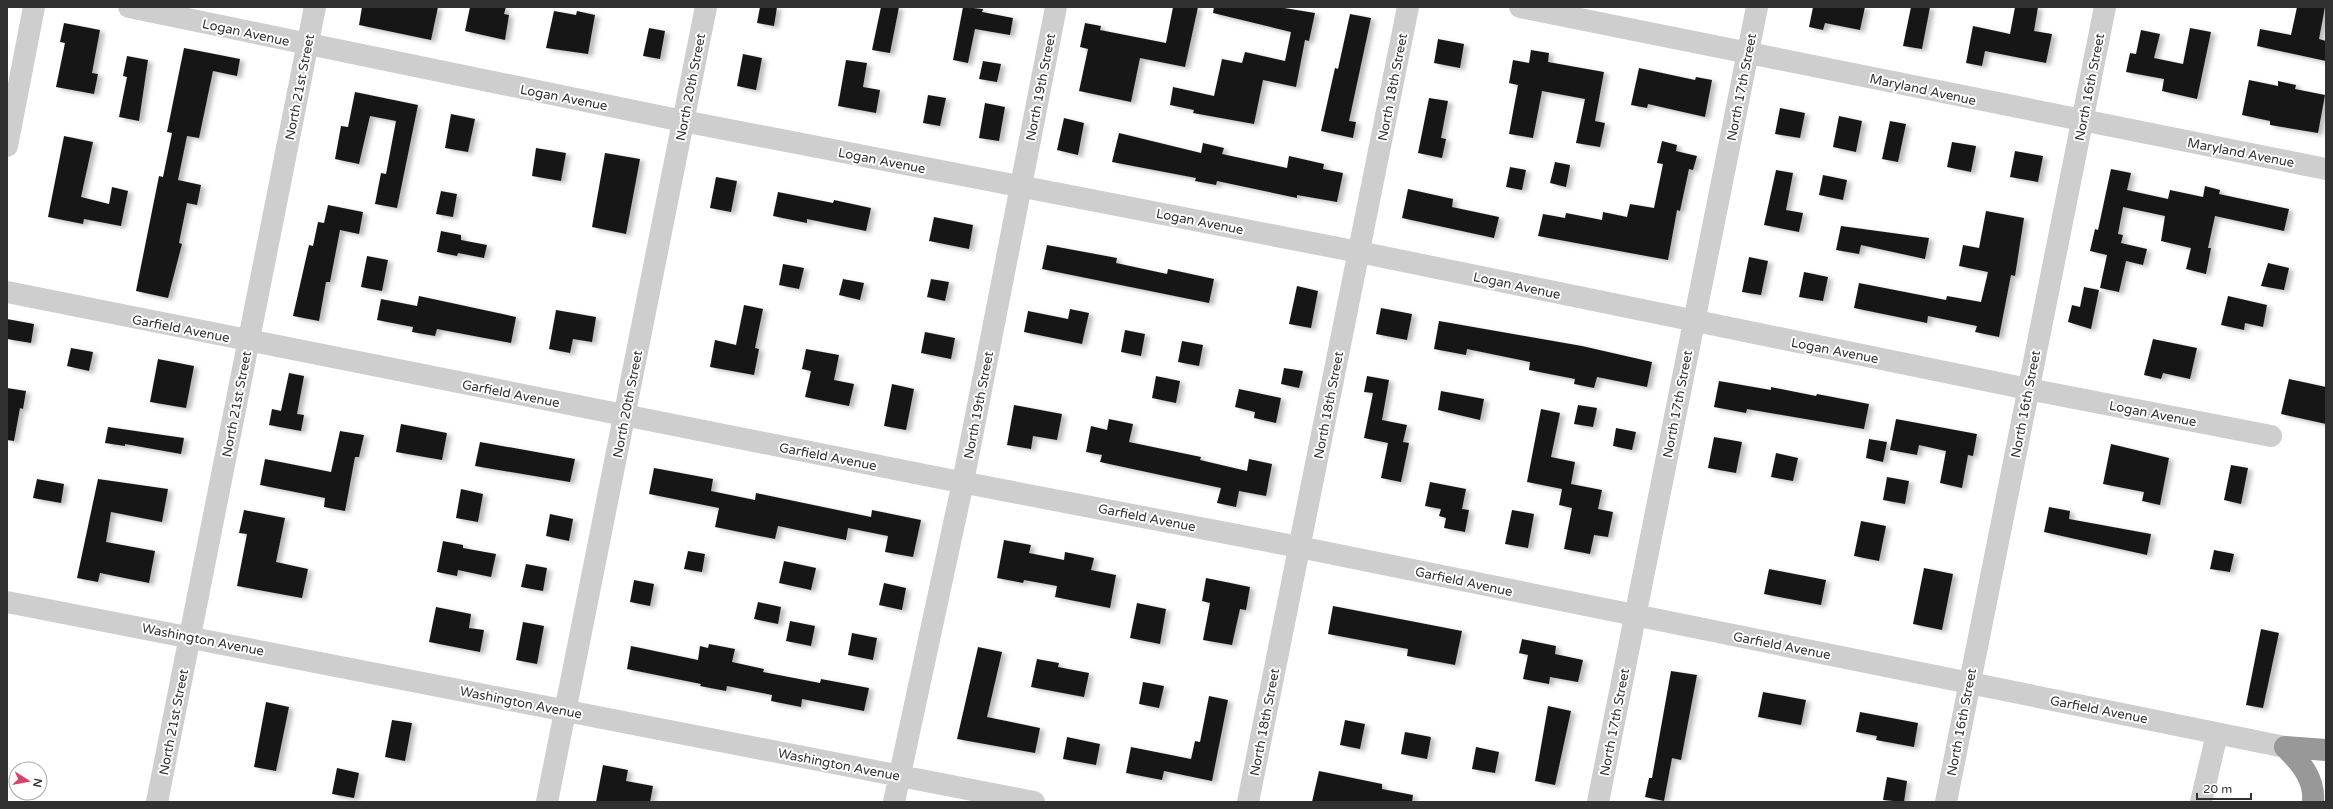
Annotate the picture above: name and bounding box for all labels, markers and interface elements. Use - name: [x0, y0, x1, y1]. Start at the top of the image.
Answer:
- street label: Logan Avenue: [201, 16, 291, 50]
- street label: North 20th Street: [673, 32, 709, 142]
- street label: North 19th Street: [1023, 32, 1059, 142]
- street label: North 18th Street: [1375, 32, 1411, 142]
- street label: North 17th Street: [1724, 32, 1760, 142]
- street label: North 16th Street: [2072, 32, 2108, 142]
- street label: North 21st Street: [282, 33, 318, 141]
- street label: Maryland Avenue: [1868, 71, 1977, 109]
- street label: Logan Avenue: [519, 82, 609, 114]
- street label: Maryland Avenue: [2186, 135, 2296, 171]
- street label: Logan Avenue: [837, 145, 927, 177]
- street label: Logan Avenue: [1155, 206, 1245, 238]
- street label: Logan Avenue: [1472, 269, 1562, 303]
- street label: Garfield Avenue: [131, 312, 231, 346]
- street label: Logan Avenue: [1790, 335, 1880, 367]
- street label: North 20th Street: [610, 349, 646, 459]
- street label: North 17th Street: [1660, 349, 1696, 459]
- street label: North 16th Street: [2008, 349, 2044, 459]
- street label: North 21st Street: [219, 350, 255, 458]
- street label: North 19th Street: [961, 350, 997, 460]
- street label: North 18th Street: [1311, 350, 1347, 460]
- street label: Garfield Avenue: [461, 377, 561, 411]
- street label: Logan Avenue: [2108, 398, 2198, 430]
- street label: Garfield Avenue: [778, 440, 878, 474]
- street label: Garfield Avenue: [1097, 501, 1197, 535]
- street label: Garfield Avenue: [1414, 564, 1514, 600]
- street label: Washington Avenue: [140, 620, 265, 660]
- street label: Garfield Avenue: [1732, 629, 1832, 663]
- street label: North 18th Street: [1247, 667, 1283, 777]
- street label: North 17th Street: [1597, 667, 1633, 777]
- street label: North 16th Street: [1944, 667, 1980, 777]
- street label: North 21st Street: [156, 668, 192, 776]
- street label: Washington Avenue: [458, 683, 583, 723]
- street label: Garfield Avenue: [2049, 693, 2149, 727]
- street label: Washington Avenue: [776, 745, 901, 785]
- north arrow: [8, 761, 48, 801]
- scale bar: [2197, 775, 2251, 801]
- text: N: [30, 777, 45, 788]
- text: 20 m: [2203, 782, 2232, 796]

